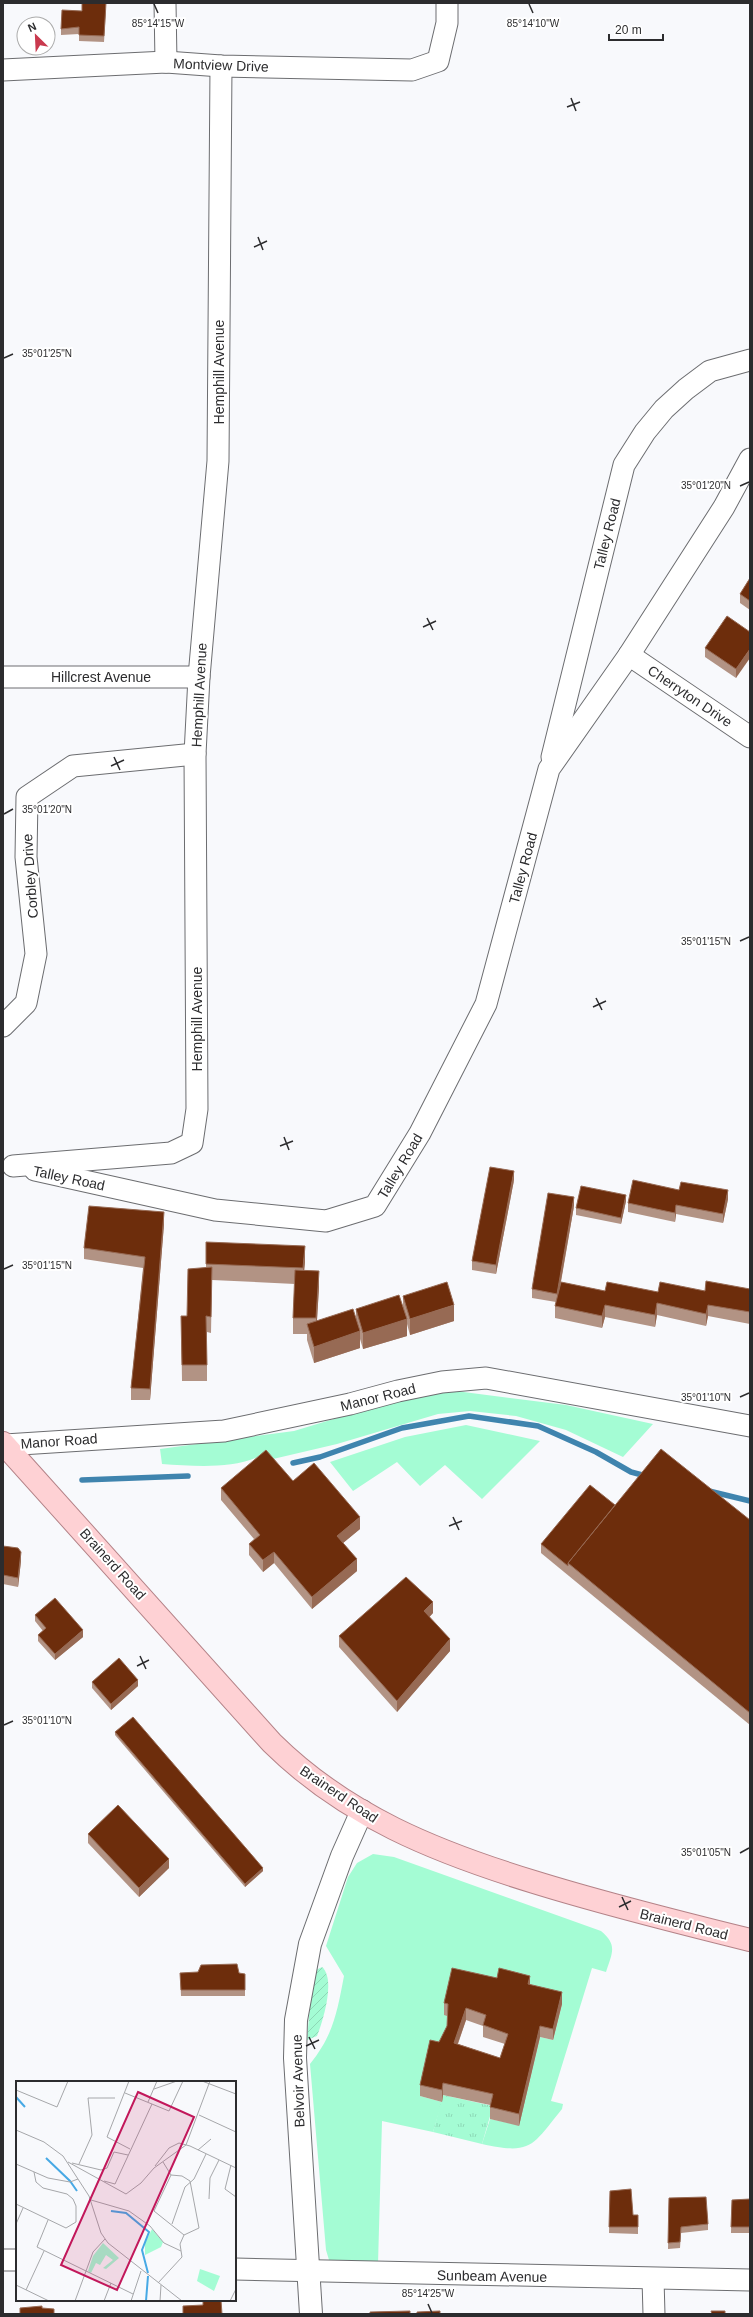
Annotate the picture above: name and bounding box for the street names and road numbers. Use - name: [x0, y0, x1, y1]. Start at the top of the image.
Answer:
- street label: Montview Drive: [173, 55, 269, 75]
- street label: Hemphill Avenue: [211, 319, 227, 424]
- street label: Talley Road: [590, 497, 624, 571]
- street label: Hemphill Avenue: [188, 642, 210, 748]
- street label: Cherryton Drive: [645, 662, 735, 730]
- street label: Hillcrest Avenue: [51, 669, 151, 685]
- street label: Talley Road: [506, 831, 540, 905]
- street label: Corbley Drive: [19, 833, 41, 919]
- street label: Hemphill Avenue: [189, 966, 205, 1071]
- street label: Talley Road: [374, 1131, 426, 1201]
- street label: Talley Road: [32, 1163, 106, 1193]
- street label: Manor Road: [339, 1380, 417, 1414]
- street label: Manor Road: [20, 1430, 98, 1452]
- street label: Brainerd Road: [77, 1525, 149, 1603]
- street label: Brainerd Road: [297, 1762, 381, 1826]
- street label: Brainerd Road: [638, 1905, 730, 1943]
- street label: Belvoir Avenue: [288, 2034, 308, 2128]
- street label: Sunbeam Avenue: [437, 2267, 547, 2285]

